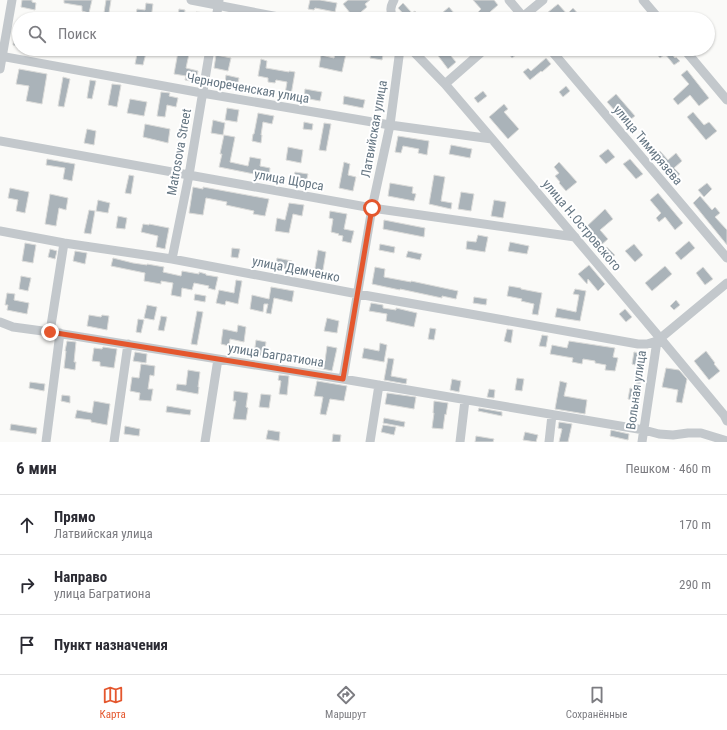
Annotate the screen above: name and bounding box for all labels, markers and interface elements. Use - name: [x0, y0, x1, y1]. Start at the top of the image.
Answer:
- search box: [12, 12, 715, 56]
- icon: search: [26, 23, 48, 45]
- text: Поиск: [58, 25, 97, 43]
- street label: Чернореченская улица: [186, 70, 310, 106]
- street label: Латвийская улица: [358, 79, 390, 179]
- street label: улица Тимирязева: [610, 102, 686, 188]
- street label: Matrosova Street: [164, 107, 194, 197]
- street label: улица Щорса: [253, 166, 325, 194]
- street label: улица Н.Островского: [539, 176, 625, 274]
- route start: [363, 199, 381, 217]
- street label: улица Демченко: [251, 253, 341, 285]
- route end: [41, 323, 59, 341]
- street label: улица Багратиона: [227, 340, 325, 370]
- street label: Вольная улица: [623, 349, 649, 431]
- text: 6 мин: [16, 458, 57, 478]
- text: Пешком · 460 m: [625, 461, 711, 476]
- text: Прямо: [54, 508, 95, 526]
- icon: ahead: [16, 514, 38, 536]
- text: 170 m: [679, 517, 711, 532]
- text: Латвийская улица: [54, 526, 153, 541]
- text: Направо: [54, 568, 107, 586]
- icon: right: [16, 574, 38, 596]
- text: 290 m: [679, 577, 711, 592]
- text: улица Багратиона: [54, 586, 151, 601]
- icon: arrive: [16, 634, 38, 656]
- text: Пункт назначения: [54, 636, 168, 654]
- tab: Карта: [100, 684, 126, 721]
- tab: Маршрут: [325, 684, 366, 721]
- tab: Сохранённые: [566, 684, 627, 721]

